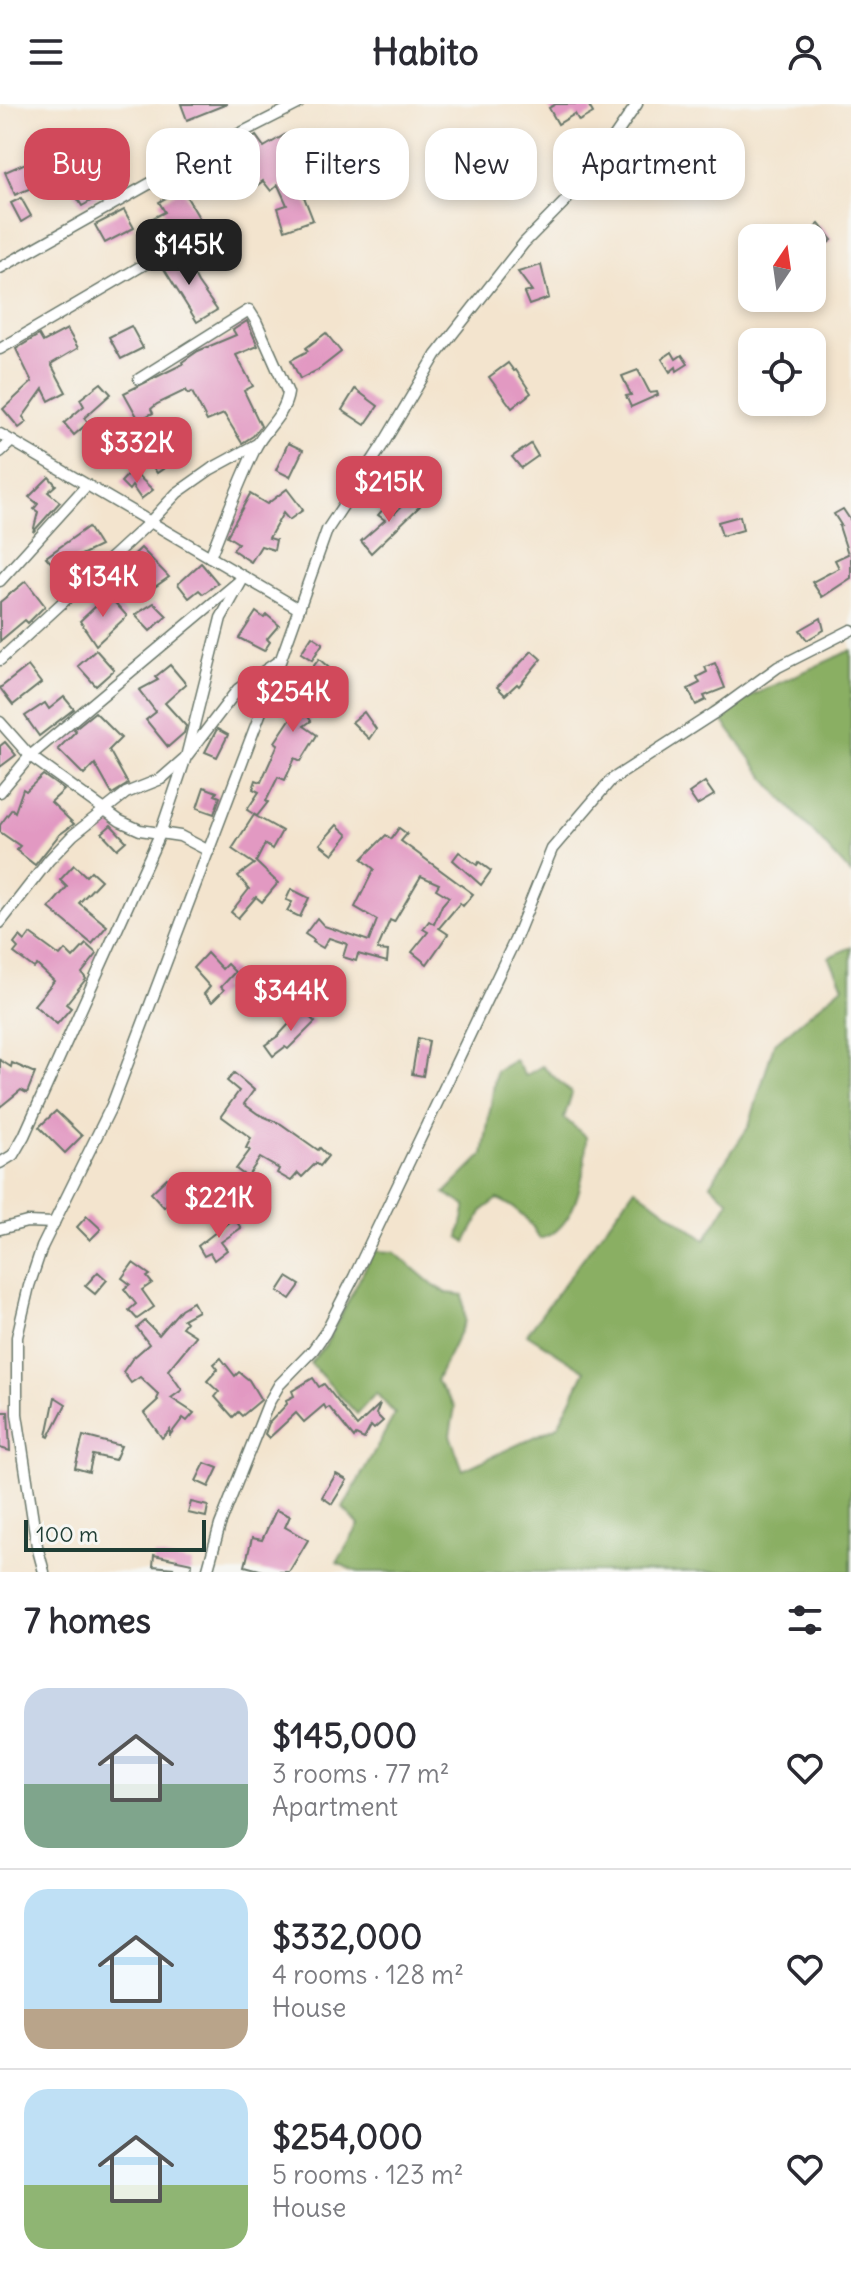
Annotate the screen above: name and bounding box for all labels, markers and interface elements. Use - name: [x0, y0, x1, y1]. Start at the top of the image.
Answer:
- icon: menu: [24, 30, 68, 74]
- text: Habito: [372, 30, 479, 75]
- icon: person: [783, 30, 827, 74]
- chip: Buy: [24, 128, 130, 200]
- chip: Rent: [146, 128, 260, 200]
- chip: Filters: [276, 128, 409, 200]
- chip: New: [425, 128, 537, 200]
- chip: Apartment: [553, 128, 745, 200]
- pin: $145K: [133, 219, 245, 287]
- north arrow: [738, 224, 826, 312]
- map controls: [738, 224, 826, 416]
- text: $145K: [154, 228, 224, 261]
- button: locate: [738, 328, 826, 416]
- pin: $332K: [81, 417, 193, 485]
- text: $332K: [100, 426, 174, 459]
- pin: $215K: [333, 456, 445, 524]
- text: $215K: [354, 465, 424, 498]
- pin: $134K: [47, 551, 159, 619]
- text: $134K: [68, 560, 138, 593]
- pin: $254K: [237, 666, 349, 734]
- text: $254K: [256, 675, 330, 708]
- pin: $344K: [235, 965, 347, 1033]
- text: $344K: [253, 974, 329, 1007]
- pin: $221K: [163, 1172, 275, 1240]
- text: $221K: [184, 1181, 254, 1214]
- scale bar: [24, 1516, 206, 1552]
- text: 100 m: [36, 1520, 98, 1548]
- icon: filters: [783, 1598, 827, 1642]
- text: 7 homes: [24, 1599, 151, 1642]
- text: $145,000: [272, 1714, 417, 1757]
- icon: home: [88, 1720, 184, 1816]
- icon: heart: [783, 1746, 827, 1790]
- text: 3 rooms · 77 m²: [272, 1757, 450, 1790]
- text: Apartment: [272, 1790, 398, 1823]
- text: $332,000: [272, 1915, 422, 1958]
- icon: home: [88, 1921, 184, 2017]
- icon: heart: [783, 1947, 827, 1991]
- text: 4 rooms · 128 m²: [272, 1958, 464, 1991]
- text: House: [272, 1991, 346, 2024]
- text: $254,000: [272, 2115, 423, 2158]
- icon: home: [88, 2121, 184, 2217]
- icon: heart: [783, 2147, 827, 2191]
- text: 5 rooms · 123 m²: [272, 2158, 464, 2191]
- text: House: [272, 2191, 346, 2224]

